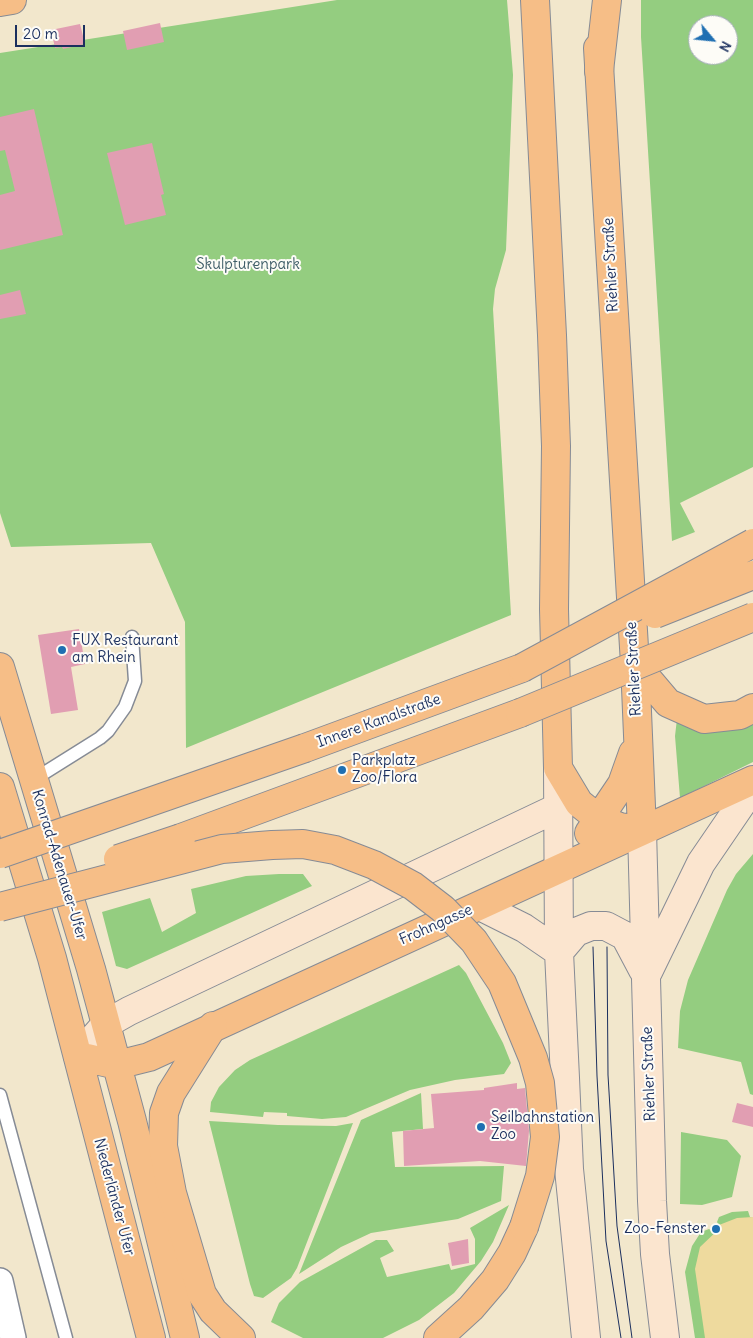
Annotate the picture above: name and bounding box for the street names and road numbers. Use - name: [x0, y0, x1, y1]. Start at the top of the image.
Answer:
- street label: Riehler Straße: [600, 217, 622, 313]
- street label: Riehler Straße: [623, 621, 645, 717]
- street label: Innere Kanalstraße: [315, 690, 443, 752]
- street label: Konrad-Adenauer-Ufer: [27, 787, 91, 943]
- street label: Frohngasse: [397, 901, 475, 949]
- street label: Riehler Straße: [638, 1026, 660, 1122]
- street label: Niederländer Ufer: [90, 1136, 138, 1258]

